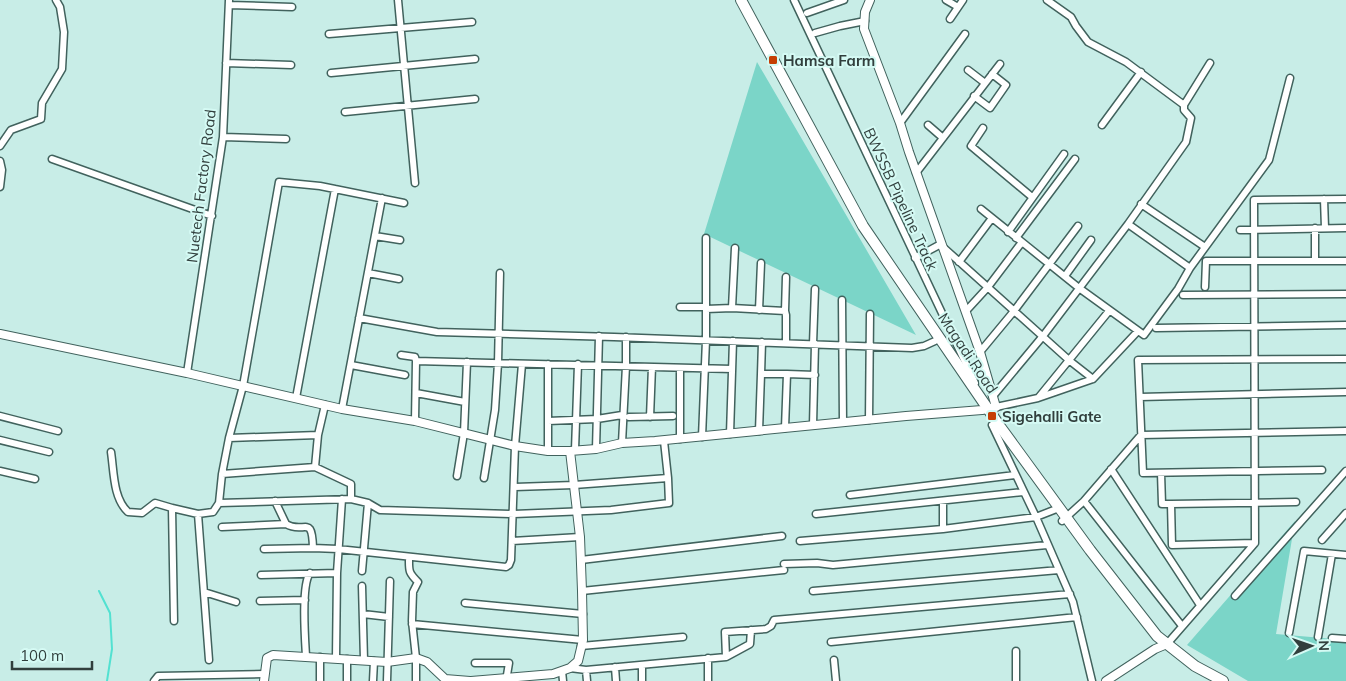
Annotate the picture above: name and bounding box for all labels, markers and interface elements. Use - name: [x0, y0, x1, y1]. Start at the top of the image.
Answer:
- place label: Hamsa Farm: [783, 51, 875, 70]
- marker: Hamsa Farm: [767, 54, 779, 66]
- street label: Nuetech Factory Road: [182, 108, 220, 264]
- street label: BWSSB Pipeline Track: [860, 125, 943, 274]
- street label: Magadi Road: [934, 309, 1002, 397]
- place label: Sigehalli Gate: [1002, 407, 1102, 426]
- marker: Sigehalli Gate: [986, 410, 998, 422]
- north arrow: [1286, 621, 1336, 671]
- scale bar: [12, 638, 92, 670]
- text: N: [1315, 640, 1333, 651]
- text: 100 m: [20, 646, 64, 665]

